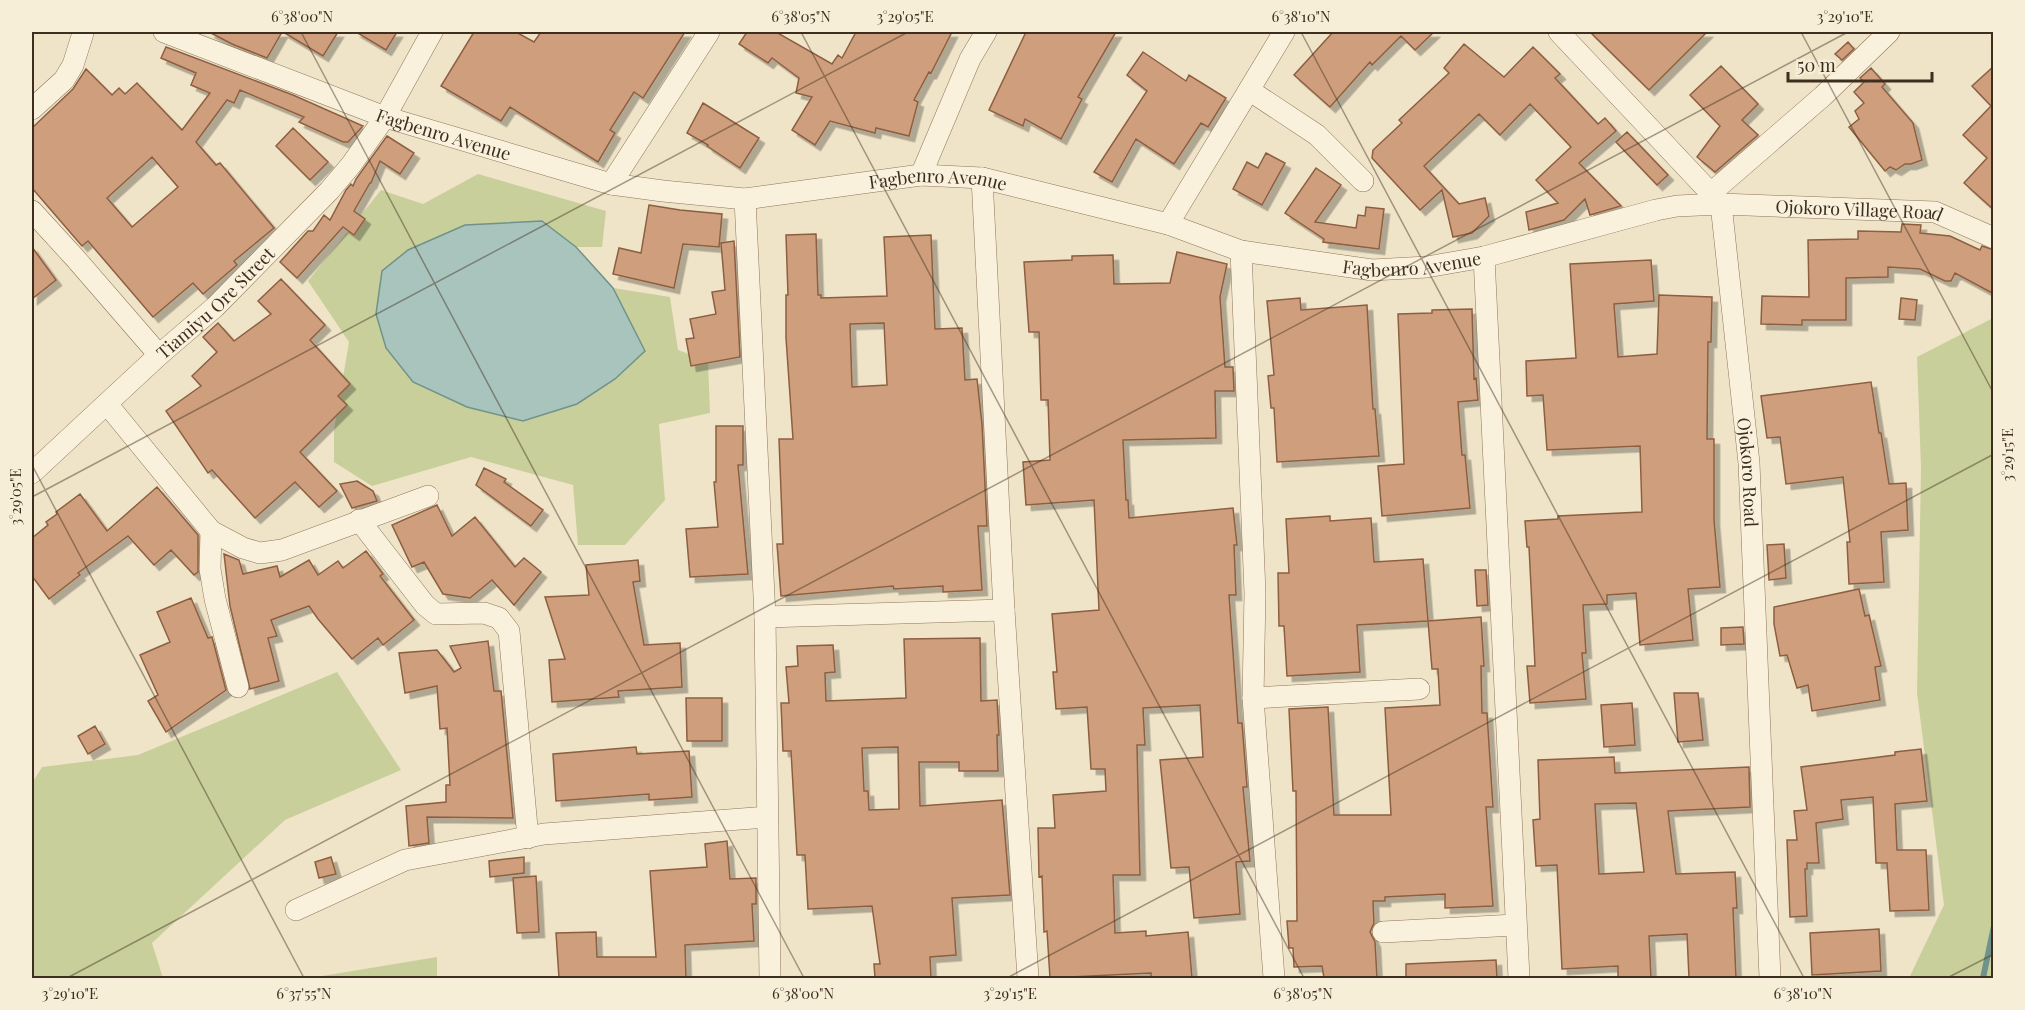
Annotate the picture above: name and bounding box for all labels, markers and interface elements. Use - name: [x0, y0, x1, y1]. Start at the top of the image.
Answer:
- text: 6°38'00"N: [271, 6, 334, 26]
- text: 6°38'05"N: [771, 6, 831, 26]
- text: 3°29'05"E: [876, 6, 934, 26]
- text: 6°38'10"N: [1272, 6, 1331, 26]
- text: 3°29'10"E: [1817, 6, 1873, 26]
- scale bar: [1788, 45, 1932, 83]
- text: 50 m: [1797, 53, 1836, 77]
- street label: Fagbenro Avenue: [373, 103, 514, 166]
- street label: Fagbenro Avenue: [867, 163, 1010, 196]
- street label: Ojokoro Village Road: [1775, 194, 1948, 227]
- street label: Tiamiyu Ore Street: [151, 241, 280, 364]
- street label: Fagbenro Avenue: [1341, 246, 1483, 282]
- street label: Ojokoro Road: [1732, 416, 1764, 528]
- text: 3°29'15"E: [1997, 428, 2017, 482]
- text: 3°29'05"E: [5, 468, 25, 526]
- text: 3°29'10"E: [42, 983, 98, 1003]
- text: 6°37'55"N: [276, 983, 332, 1003]
- text: 6°38'00"N: [772, 983, 835, 1003]
- text: 3°29'15"E: [983, 983, 1037, 1003]
- text: 6°38'05"N: [1273, 983, 1333, 1003]
- text: 6°38'10"N: [1774, 983, 1833, 1003]

